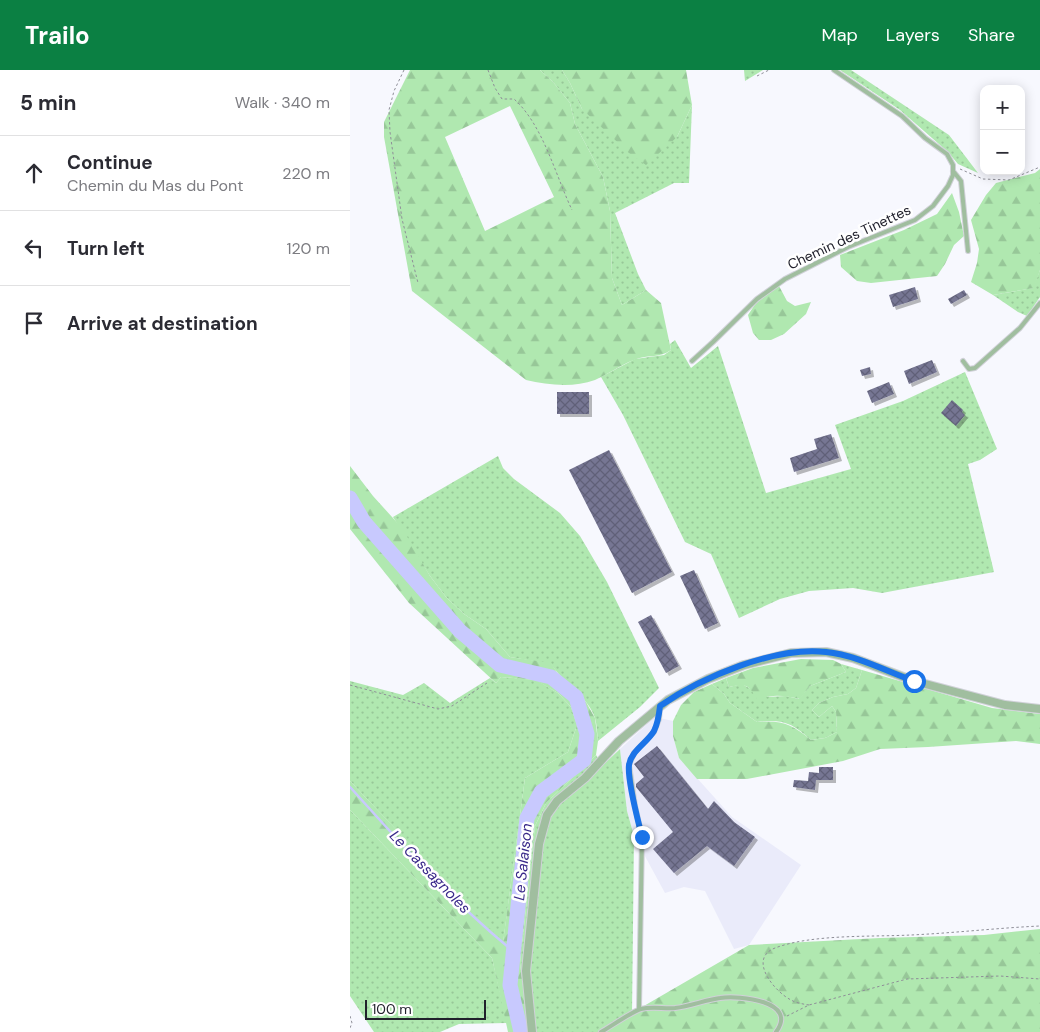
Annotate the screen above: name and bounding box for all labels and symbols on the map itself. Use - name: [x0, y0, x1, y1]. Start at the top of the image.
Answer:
- street label: Chemin des Tinettes: [785, 201, 913, 273]
- route start: [903, 670, 926, 693]
- water label: Le Salaison: [509, 822, 537, 902]
- water label: Le Cassagnoles: [385, 826, 475, 918]
- route end: [631, 826, 654, 849]
- scale bar: [365, 997, 486, 1020]

